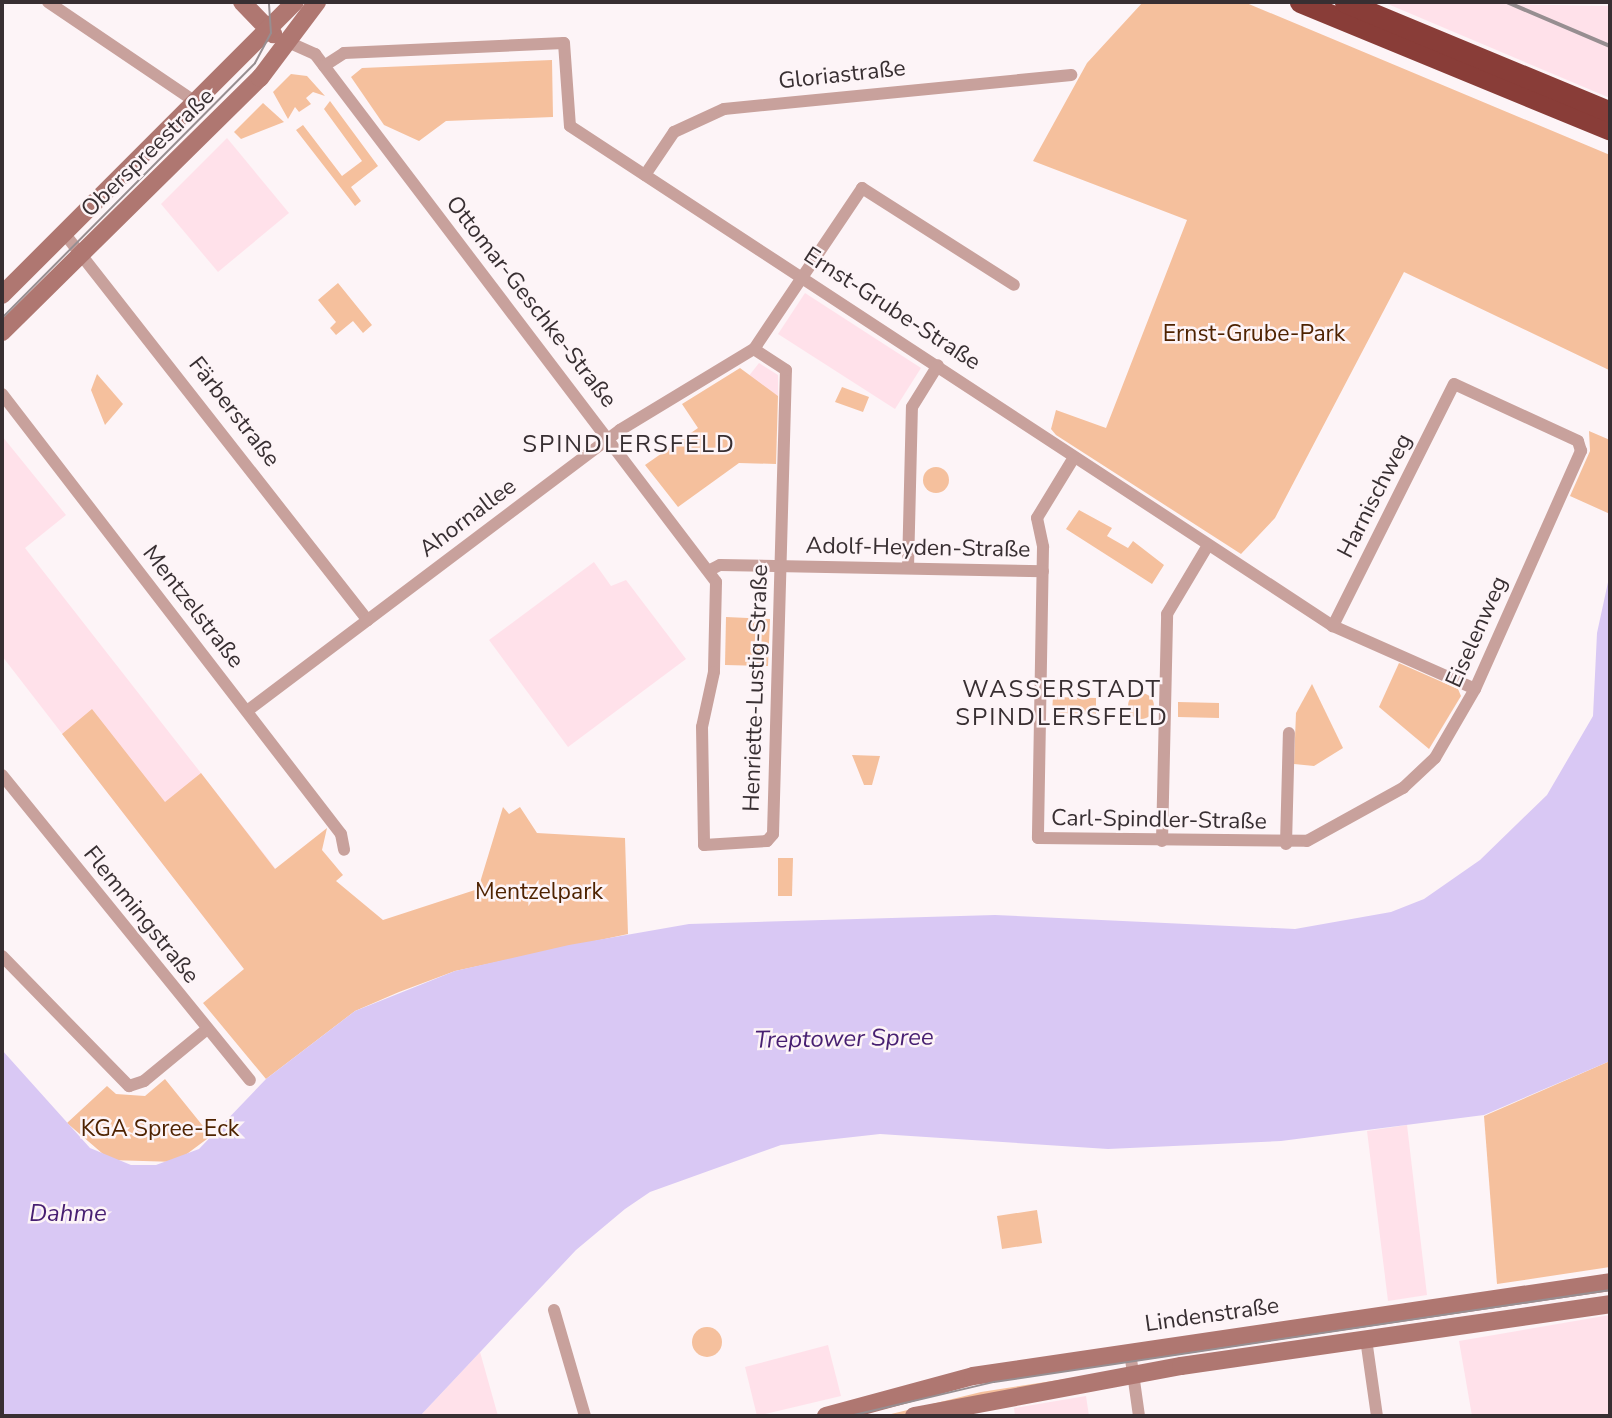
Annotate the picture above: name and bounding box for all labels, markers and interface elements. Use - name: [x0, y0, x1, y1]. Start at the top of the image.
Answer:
- street label: Gloriastraße: [777, 55, 907, 95]
- street label: Oberspreestraße: [76, 83, 220, 223]
- street label: Ottomar-Geschke-Straße: [440, 191, 622, 413]
- street label: Ernst-Grube-Straße: [798, 242, 986, 376]
- park label: Ernst-Grube-Park: [1163, 320, 1345, 348]
- street label: Färberstraße: [182, 351, 286, 473]
- street label: Harnischweg: [1332, 429, 1418, 563]
- district label: SPINDLERSFELD: [524, 431, 734, 459]
- street label: Ahornallee: [414, 473, 522, 563]
- street label: Adolf-Heyden-Straße: [805, 532, 1031, 564]
- street label: Mentzelstraße: [137, 540, 249, 674]
- street label: Henriette-Lustig-Straße: [738, 564, 774, 812]
- street label: Eiselenweg: [1440, 572, 1514, 692]
- district label: WASSERSTADT SPINDLERSFELD: [957, 676, 1167, 732]
- street label: Carl-Spindler-Straße: [1051, 804, 1267, 836]
- street label: Flemmingstraße: [77, 841, 205, 989]
- park label: Mentzelpark: [475, 878, 603, 906]
- water label: Treptower Spree: [754, 1023, 934, 1055]
- park label: KGA Spree-Eck: [81, 1115, 239, 1143]
- water label: Dahme: [29, 1200, 107, 1228]
- street label: Lindenstraße: [1143, 1292, 1281, 1338]

